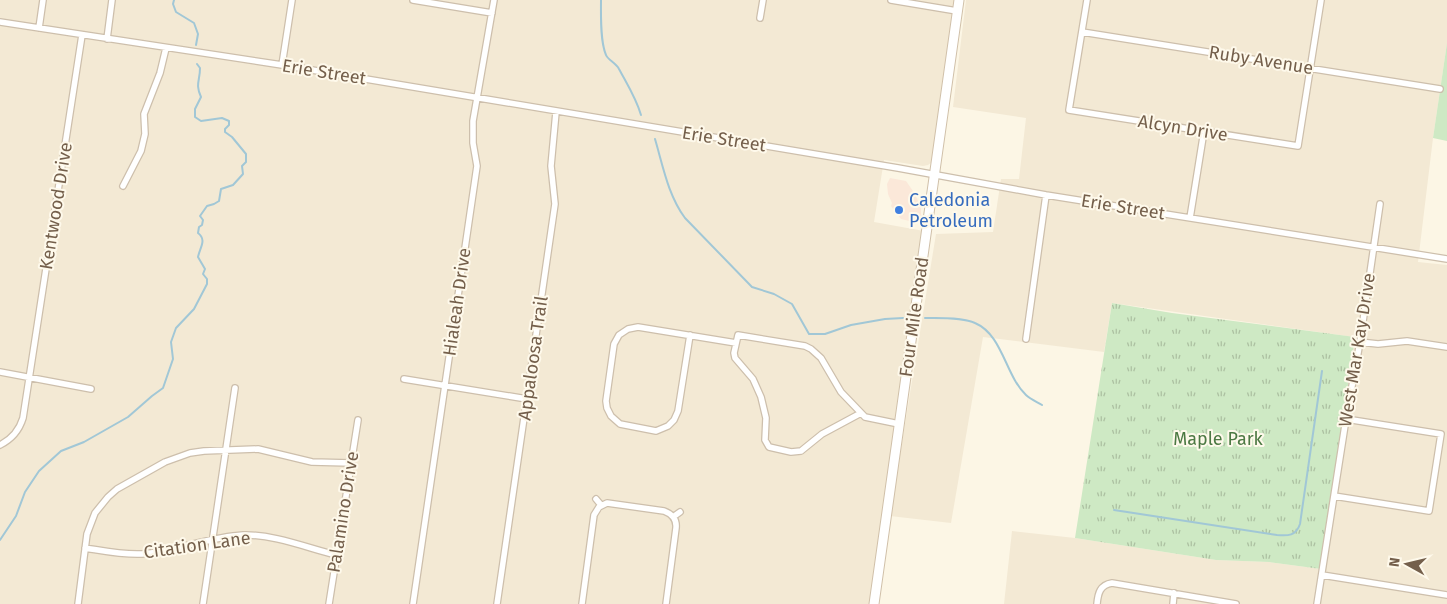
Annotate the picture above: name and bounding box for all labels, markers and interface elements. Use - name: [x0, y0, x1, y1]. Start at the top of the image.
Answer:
- street label: Ruby Avenue: [1207, 41, 1315, 79]
- street label: Erie Street: [280, 54, 368, 90]
- street label: Alcyn Drive: [1137, 110, 1229, 146]
- street label: Erie Street: [680, 121, 768, 157]
- street label: Kentwood Drive: [35, 141, 77, 271]
- place label: Caledonia Petroleum: [909, 189, 993, 232]
- street label: Erie Street: [1079, 189, 1167, 225]
- marker: Caledonia Petroleum: [893, 204, 905, 216]
- street label: Hialeah Drive: [439, 246, 475, 358]
- street label: Four Mile Road: [895, 255, 933, 379]
- street label: West Mar Kay Drive: [1334, 271, 1380, 429]
- street label: Appaloosa Trail: [513, 294, 553, 422]
- park label: Maple Park: [1173, 428, 1264, 450]
- street label: Palamino Drive: [323, 450, 363, 574]
- street label: Citation Lane: [142, 527, 252, 563]
- north arrow: [1382, 539, 1432, 589]
- text: N: [1386, 556, 1404, 568]

